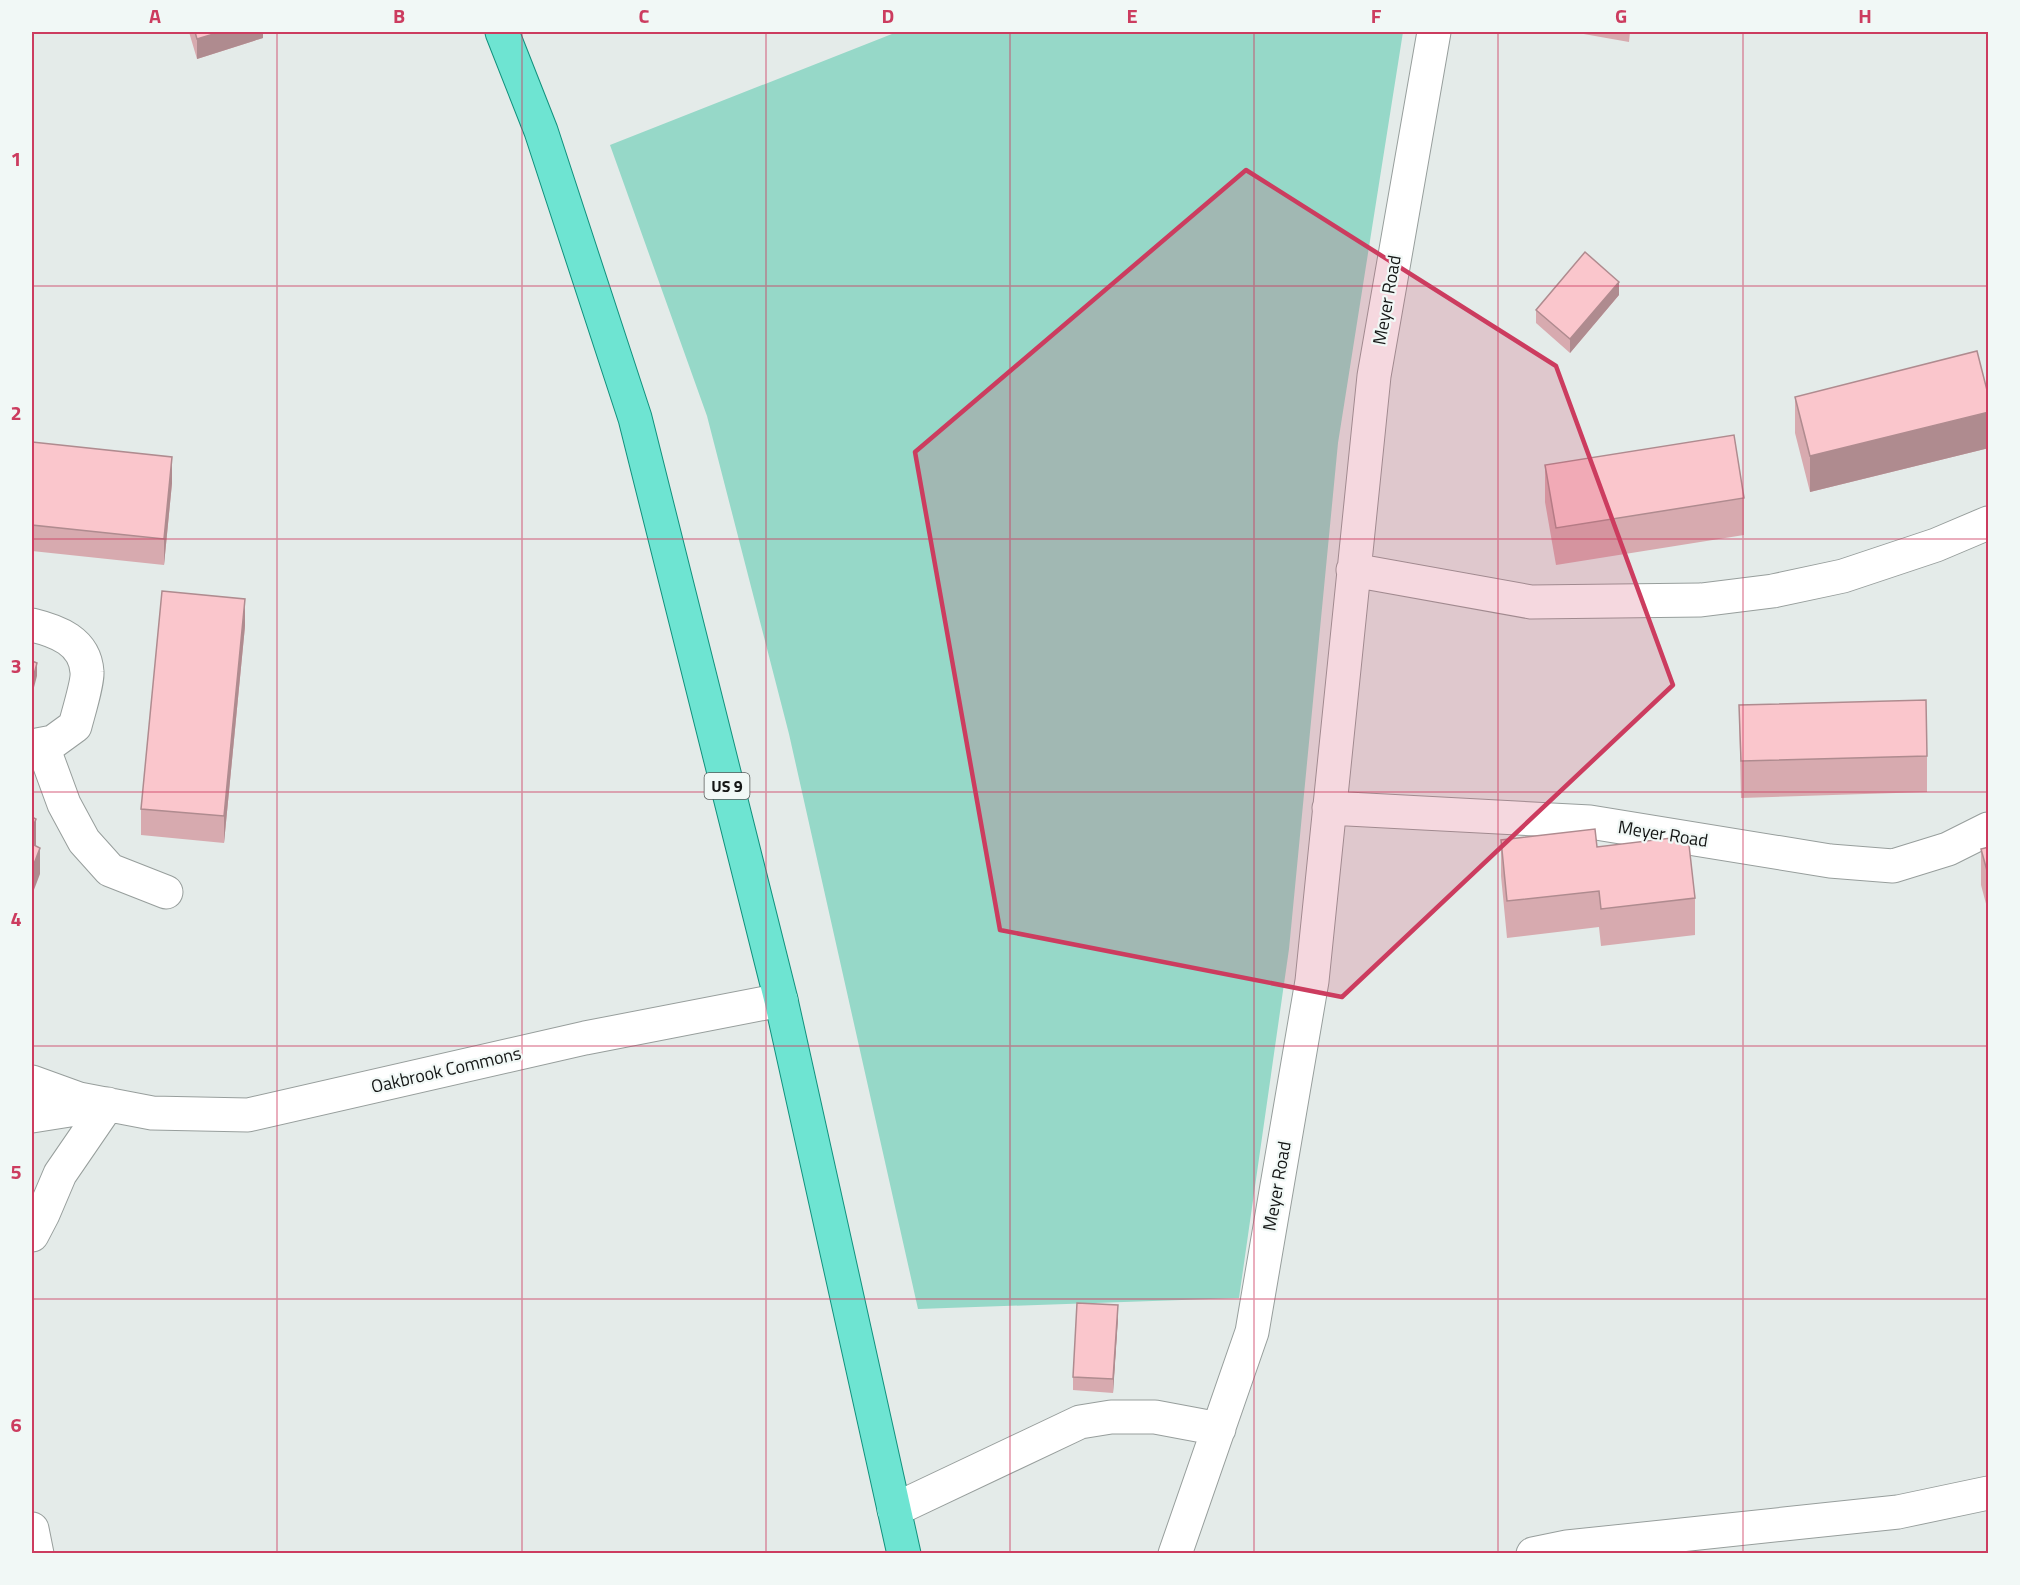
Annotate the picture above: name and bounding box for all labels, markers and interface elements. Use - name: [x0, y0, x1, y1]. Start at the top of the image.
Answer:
- text: A: [149, 0, 161, 31]
- text: B: [393, 0, 405, 31]
- text: C: [639, 0, 650, 31]
- text: D: [882, 0, 894, 31]
- text: E: [1126, 0, 1138, 31]
- text: F: [1371, 0, 1382, 31]
- text: G: [1615, 0, 1627, 31]
- text: H: [1858, 0, 1872, 31]
- text: 1: [10, 143, 22, 174]
- street label: Meyer Road: [1365, 253, 1408, 347]
- text: 2: [10, 397, 22, 428]
- text: 3: [10, 650, 22, 681]
- road number: US 9: [704, 773, 750, 799]
- street label: Meyer Road: [1616, 813, 1710, 854]
- text: 4: [10, 903, 22, 934]
- street label: Oakbrook Commons: [368, 1039, 524, 1100]
- street label: Meyer Road: [1255, 1139, 1298, 1233]
- text: 5: [10, 1156, 22, 1187]
- text: 6: [10, 1409, 22, 1440]

